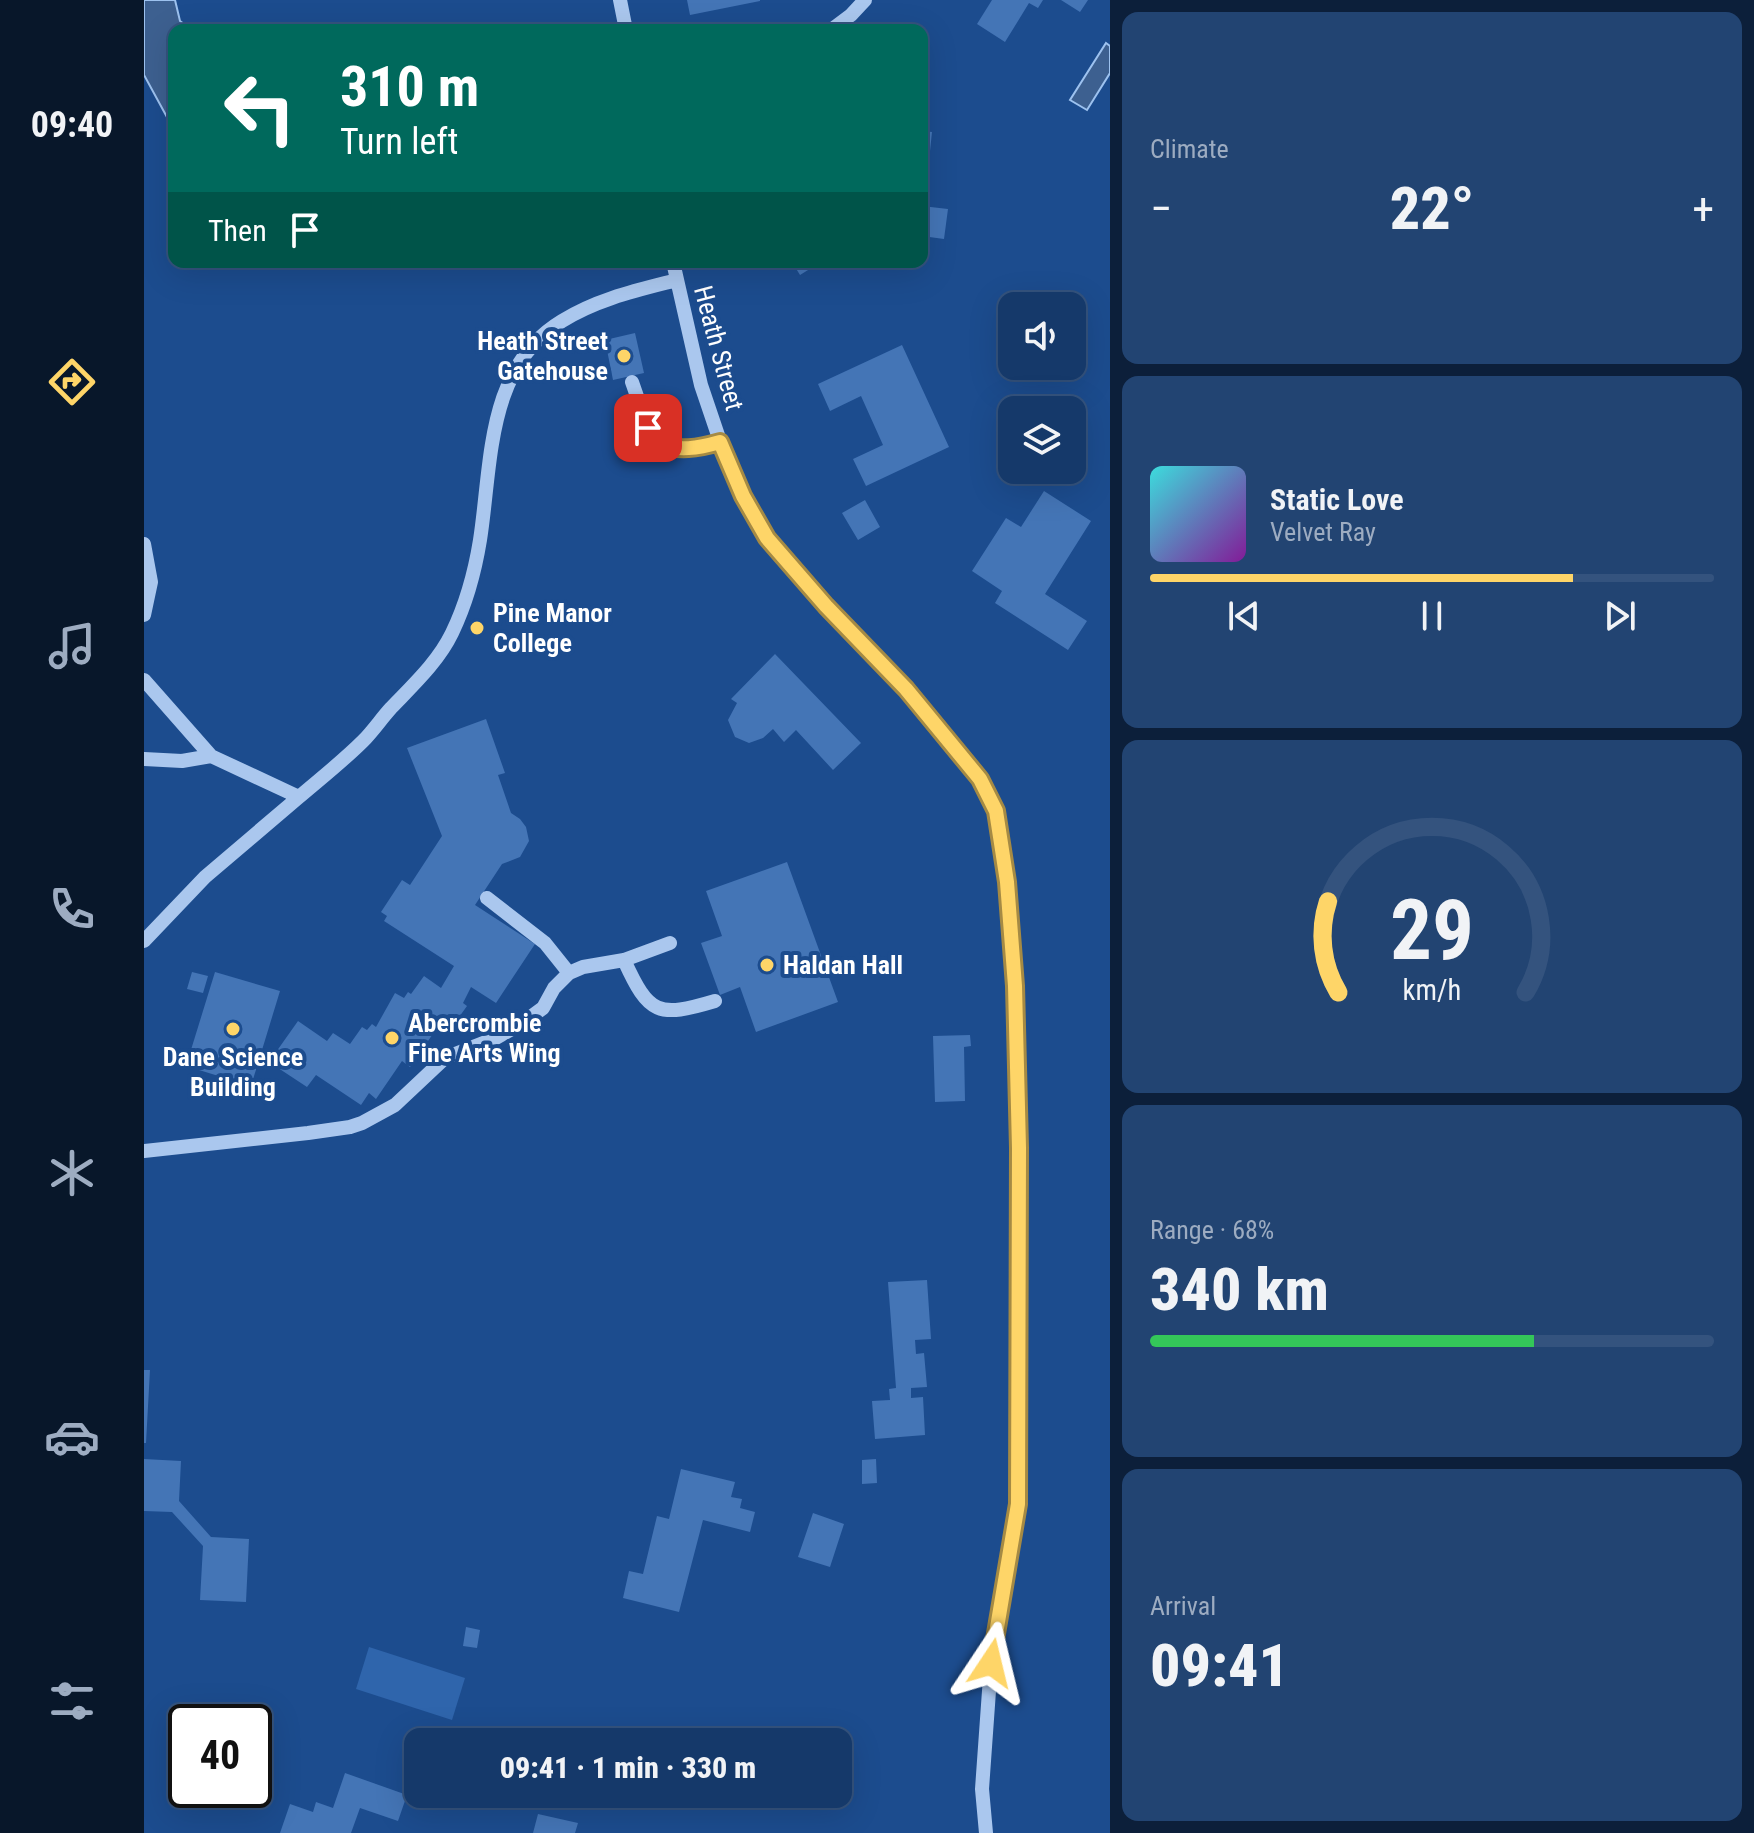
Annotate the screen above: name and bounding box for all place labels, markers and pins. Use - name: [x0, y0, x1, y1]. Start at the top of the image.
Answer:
- place label: Heath Street Gatehouse: [477, 326, 608, 386]
- marker: Heath Street Gatehouse: [615, 347, 633, 365]
- pin: [614, 394, 682, 462]
- place label: Pine Manor College: [493, 598, 612, 658]
- marker: Pine Manor College: [468, 619, 486, 637]
- place label: Haldan Hall: [783, 950, 903, 980]
- marker: Haldan Hall: [758, 956, 776, 974]
- place label: Abercrombie Fine Arts Wing: [408, 1008, 561, 1068]
- marker: Dane Science Building: [224, 1020, 242, 1038]
- marker: Abercrombie Fine Arts Wing: [383, 1029, 401, 1047]
- place label: Dane Science Building: [163, 1042, 303, 1102]

